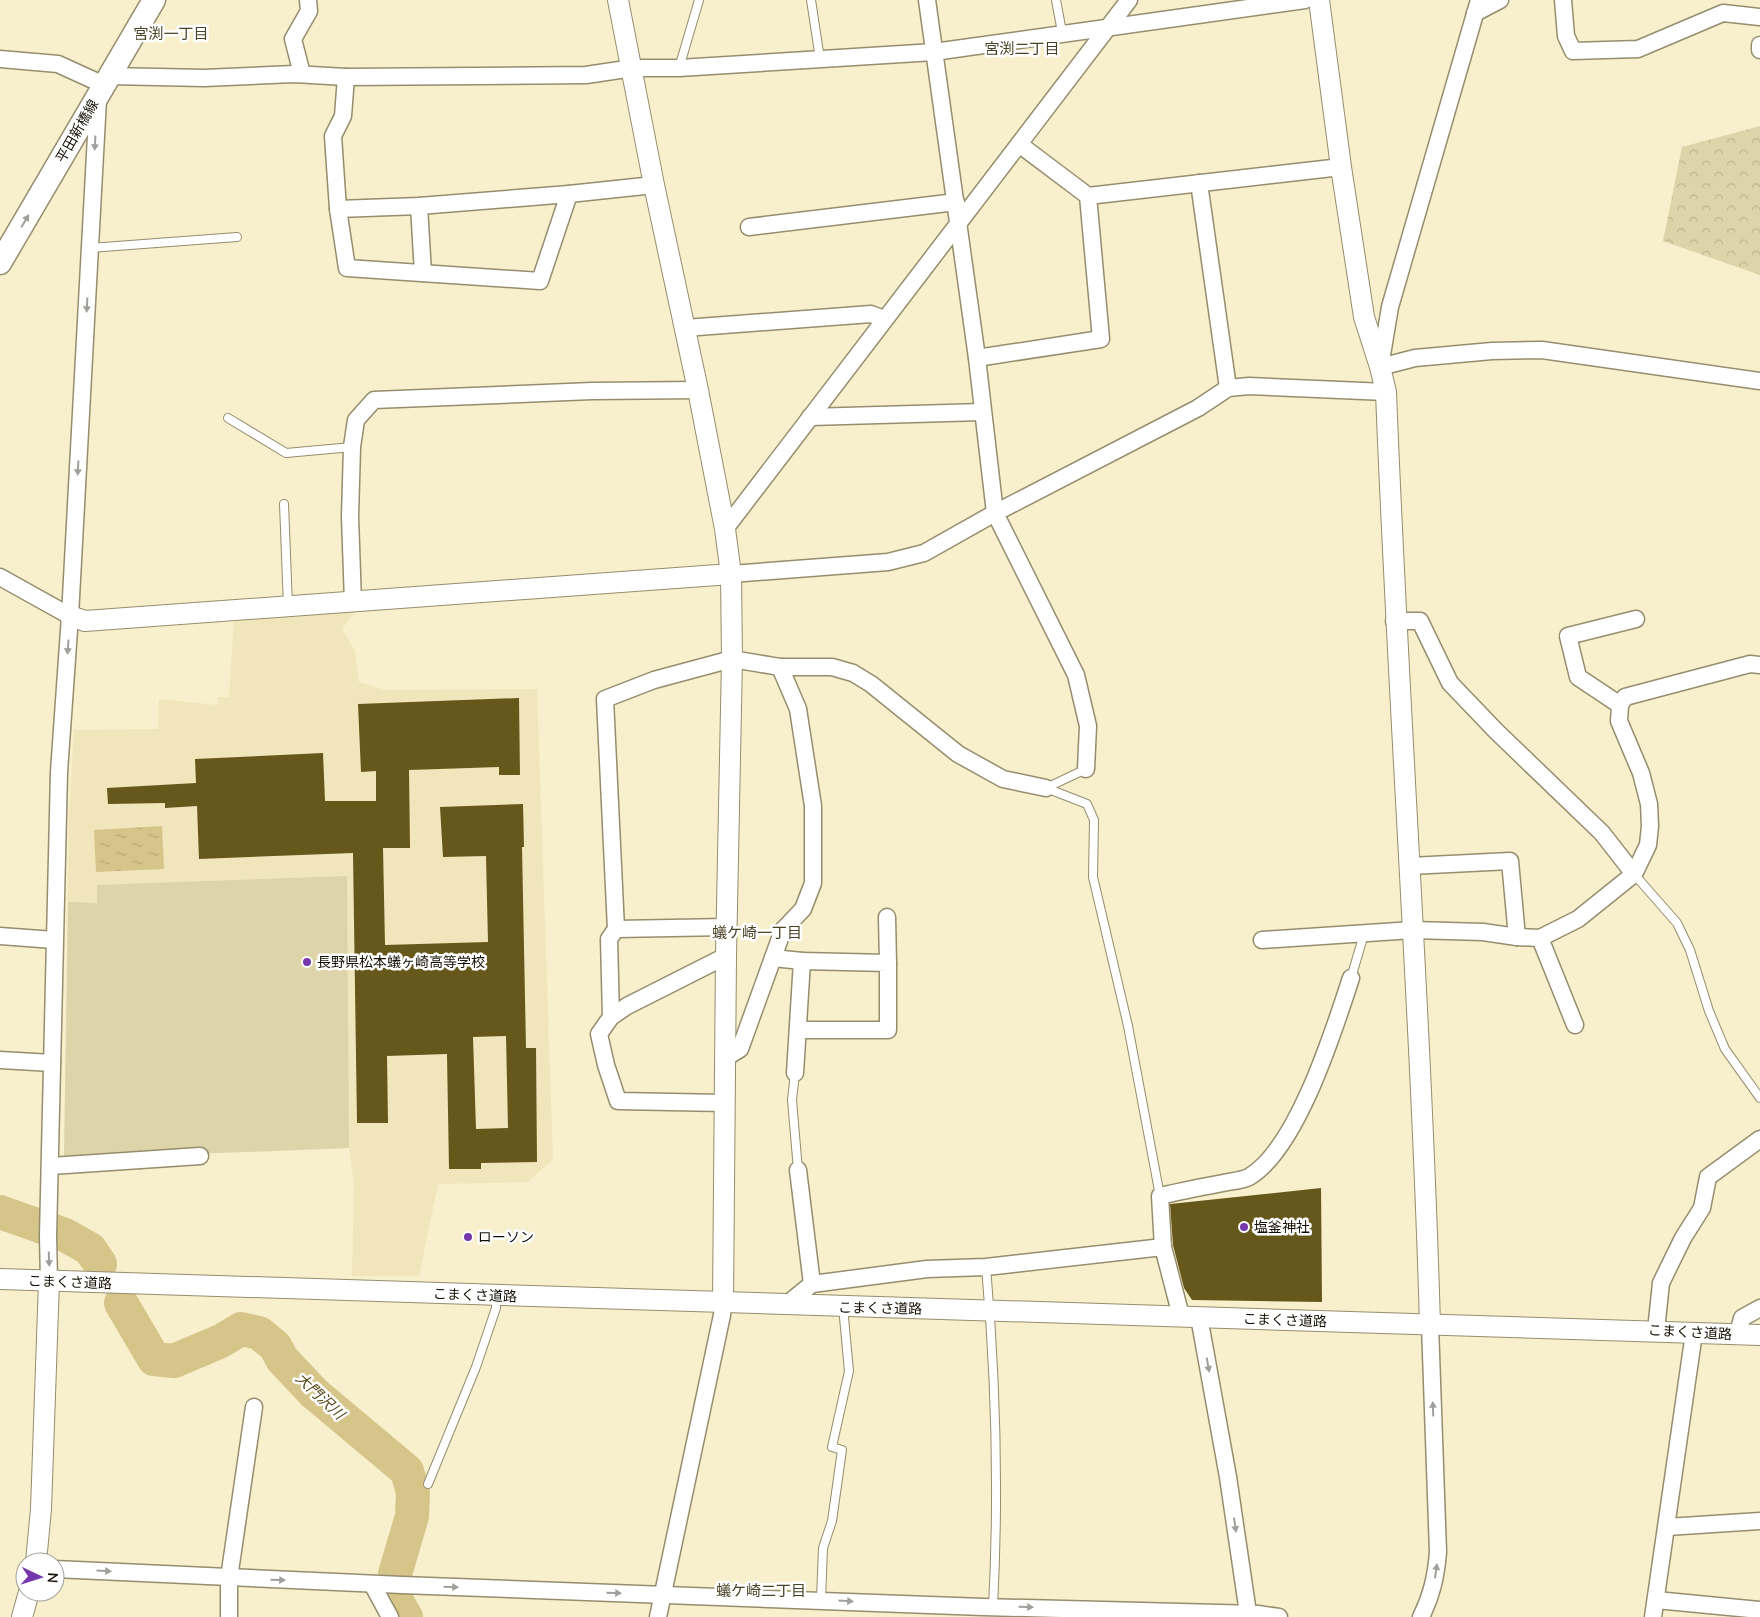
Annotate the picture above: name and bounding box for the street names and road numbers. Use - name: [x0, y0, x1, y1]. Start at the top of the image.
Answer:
- street label: 平田新橋線: [52, 96, 103, 166]
- street label: こまくさ道路: [28, 1272, 112, 1293]
- street label: こまくさ道路: [433, 1285, 517, 1306]
- street label: こまくさ道路: [838, 1298, 922, 1319]
- street label: こまくさ道路: [1243, 1310, 1327, 1331]
- street label: こまくさ道路: [1648, 1321, 1732, 1344]

